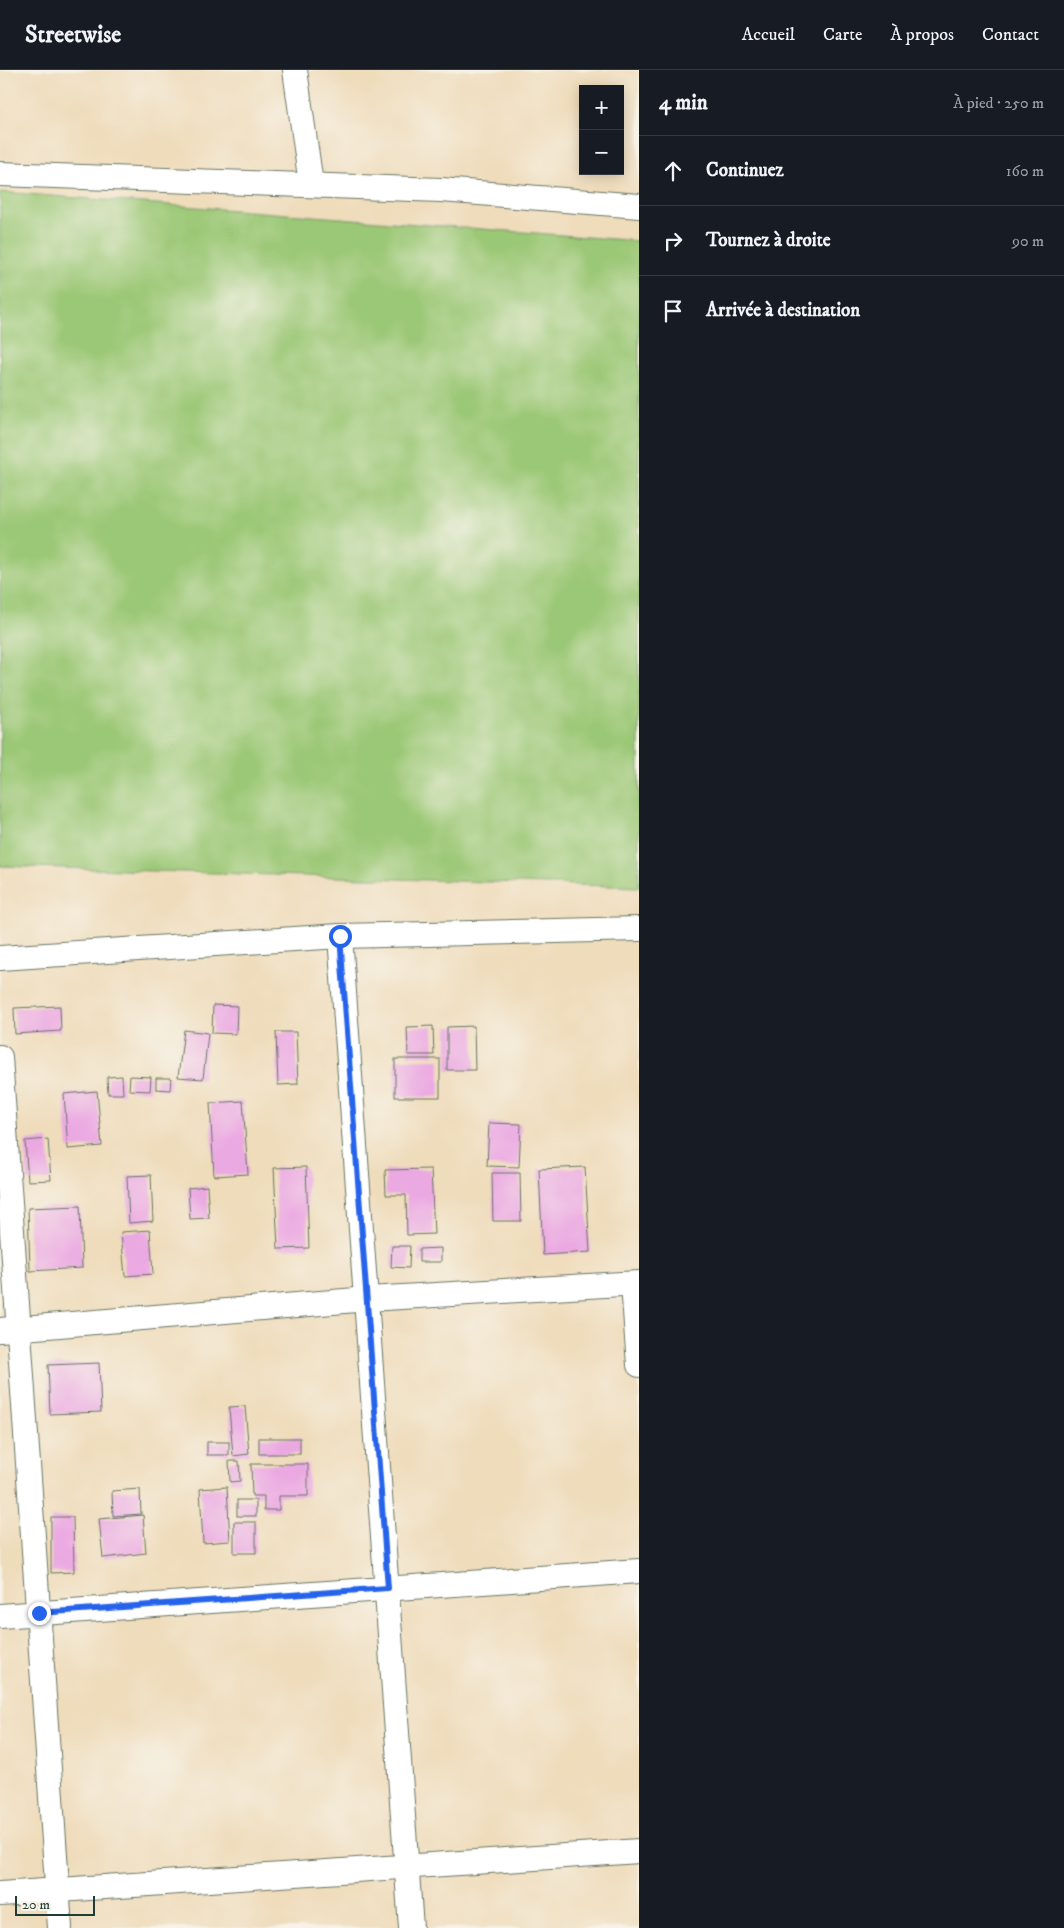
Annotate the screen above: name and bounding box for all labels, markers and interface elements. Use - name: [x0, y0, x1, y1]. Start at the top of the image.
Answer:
- text: Streetwise: [25, 20, 121, 50]
- text: Accueil: [742, 24, 795, 46]
- text: Carte: [823, 24, 862, 46]
- text: À propos: [890, 24, 954, 46]
- text: Contact: [982, 24, 1039, 46]
- map controls: [579, 85, 624, 175]
- button: +: [579, 85, 624, 130]
- text: 4 min: [659, 90, 708, 116]
- text: À pied · 250 m: [953, 93, 1044, 113]
- button: −: [579, 130, 624, 175]
- icon: ahead: [659, 157, 687, 185]
- text: Continuez: [706, 159, 784, 182]
- text: 160 m: [1006, 161, 1044, 181]
- icon: right: [659, 227, 687, 255]
- text: Tournez à droite: [706, 229, 831, 252]
- text: 90 m: [1012, 231, 1044, 251]
- icon: arrive: [659, 297, 687, 325]
- text: Arrivée à destination: [706, 299, 860, 322]
- route start: [329, 925, 352, 948]
- route end: [28, 1602, 51, 1625]
- scale bar: [15, 1893, 95, 1916]
- text: 20 m: [22, 1896, 50, 1914]

